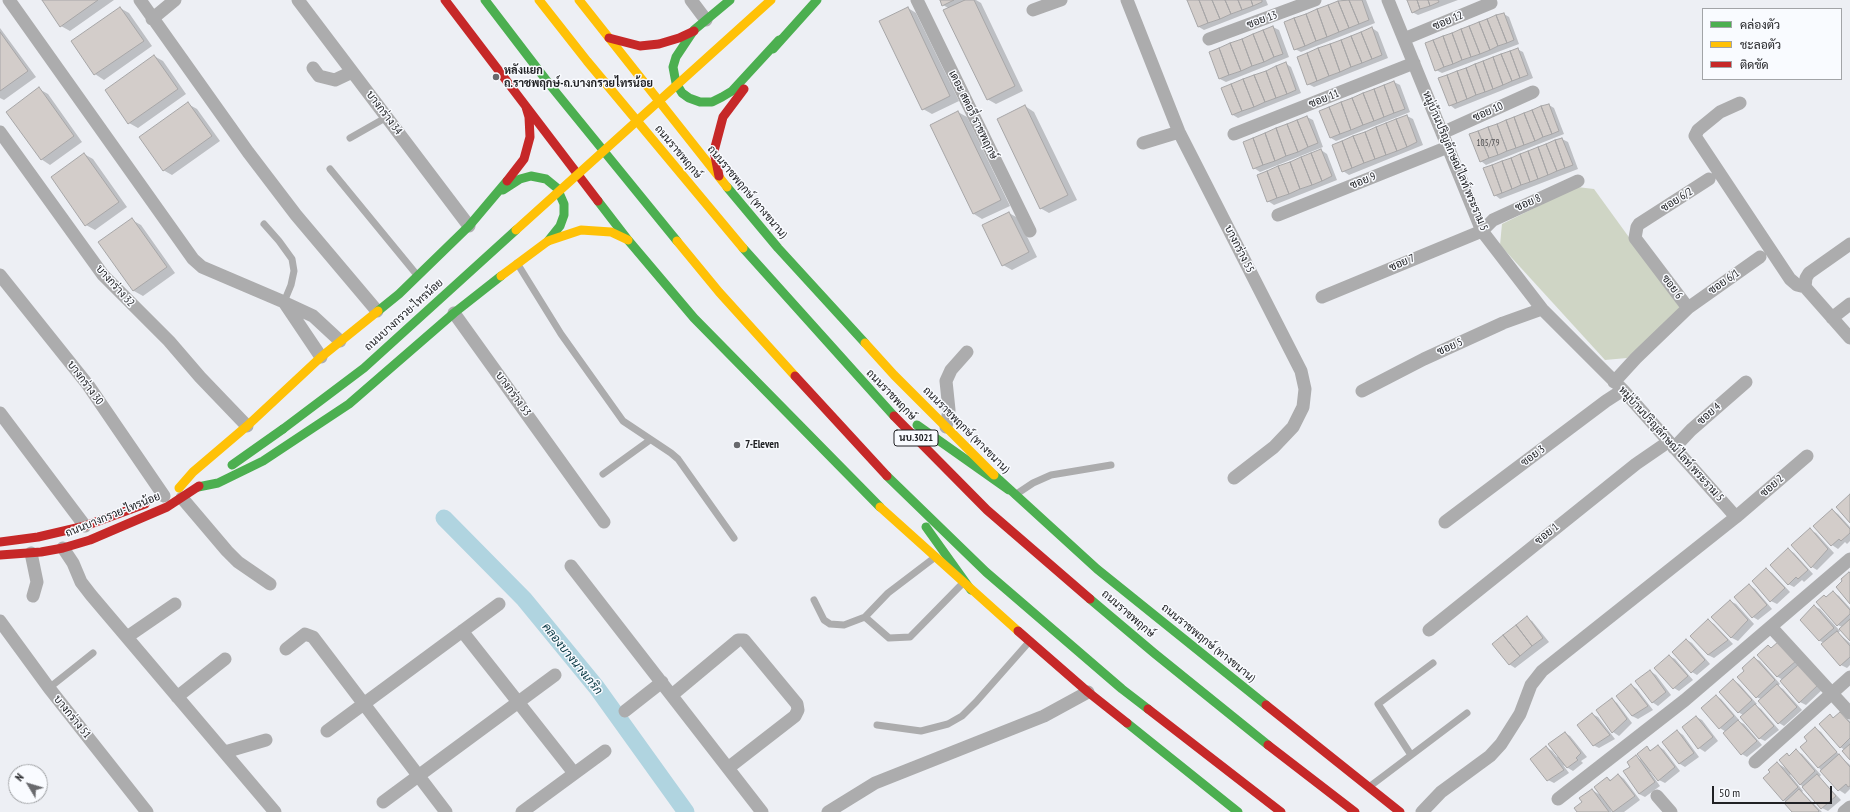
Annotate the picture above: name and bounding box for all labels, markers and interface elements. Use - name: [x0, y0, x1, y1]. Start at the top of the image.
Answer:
- street label: ซอย 13: [1245, 8, 1279, 32]
- legend: [1702, 8, 1842, 80]
- street label: ซอย 12: [1431, 9, 1465, 33]
- text: คล่องตัว: [1740, 17, 1780, 32]
- text: ชะลอตัว: [1740, 37, 1781, 52]
- text: ติดขัด: [1740, 57, 1769, 72]
- place label: หลังแยก ถ.ราชพฤกษ์-ถ.บางกรวยไทรน้อย: [504, 64, 653, 90]
- street label: เดอะ สตอรี่ ราชพฤกษ์: [946, 68, 1000, 162]
- marker: หลังแยก ถ.ราชพฤกษ์-ถ.บางกรวยไทรน้อย: [491, 72, 501, 82]
- street label: ซอย 11: [1307, 87, 1341, 111]
- street label: บางกร่าง 34: [363, 88, 405, 138]
- street label: หมู่บ้านปริญลักษณ์ ไลท์ พระราม 5: [1420, 89, 1490, 233]
- street label: ซอย 10: [1471, 100, 1505, 124]
- street label: ถนนราชพฤกษ์: [652, 123, 704, 181]
- house number: 105/79: [1477, 138, 1499, 148]
- street label: ถนนราชพฤกษ์ (ทางขนาน): [704, 143, 790, 241]
- street label: ซอย 9: [1348, 170, 1378, 192]
- street label: ซอย 6/2: [1659, 185, 1695, 215]
- street label: ซอย 8: [1513, 192, 1543, 214]
- street label: บางกร่าง 55: [1221, 223, 1257, 275]
- street label: ซอย 7: [1387, 252, 1417, 274]
- street label: บางกร่าง 32: [93, 262, 137, 310]
- street label: ซอย 6/1: [1706, 267, 1742, 297]
- street label: ซอย 6: [1659, 272, 1685, 302]
- street label: ถนนบางกรวย-ไทรน้อย: [362, 276, 446, 354]
- street label: ซอย 5: [1435, 336, 1465, 358]
- street label: บางกร่าง 30: [64, 358, 106, 408]
- street label: ถนนราชพฤกษ์: [863, 367, 919, 423]
- street label: บางกร่าง 53: [492, 369, 534, 419]
- street label: ถนนราชพฤกษ์ (ทางขนาน): [920, 384, 1012, 476]
- street label: หมู่บ้านปริญลักษณ์ ไลท์ พระราม 5: [1616, 384, 1726, 504]
- street label: ซอย 4: [1695, 400, 1723, 428]
- road number: นบ.3021: [894, 430, 938, 446]
- place label: 7-Eleven: [745, 438, 779, 452]
- marker: 7-Eleven: [732, 440, 742, 450]
- street label: ซอย 3: [1518, 443, 1548, 469]
- street label: ซอย 2: [1758, 472, 1786, 500]
- street label: ถนนบางกรวย-ไทรน้อย: [64, 490, 162, 540]
- street label: ซอย 1: [1532, 520, 1562, 548]
- street label: ถนนราชพฤกษ์: [1099, 587, 1157, 641]
- street label: ถนนราชพฤกษ์ (ทางขนาน): [1158, 601, 1258, 685]
- water label: คลองบางนางเกริก: [539, 620, 605, 698]
- street label: บางกร่าง 51: [51, 693, 93, 741]
- north arrow: [8, 764, 48, 804]
- text: N: [12, 771, 27, 784]
- scale bar: [1714, 778, 1834, 804]
- text: 50 m: [1719, 785, 1740, 800]

